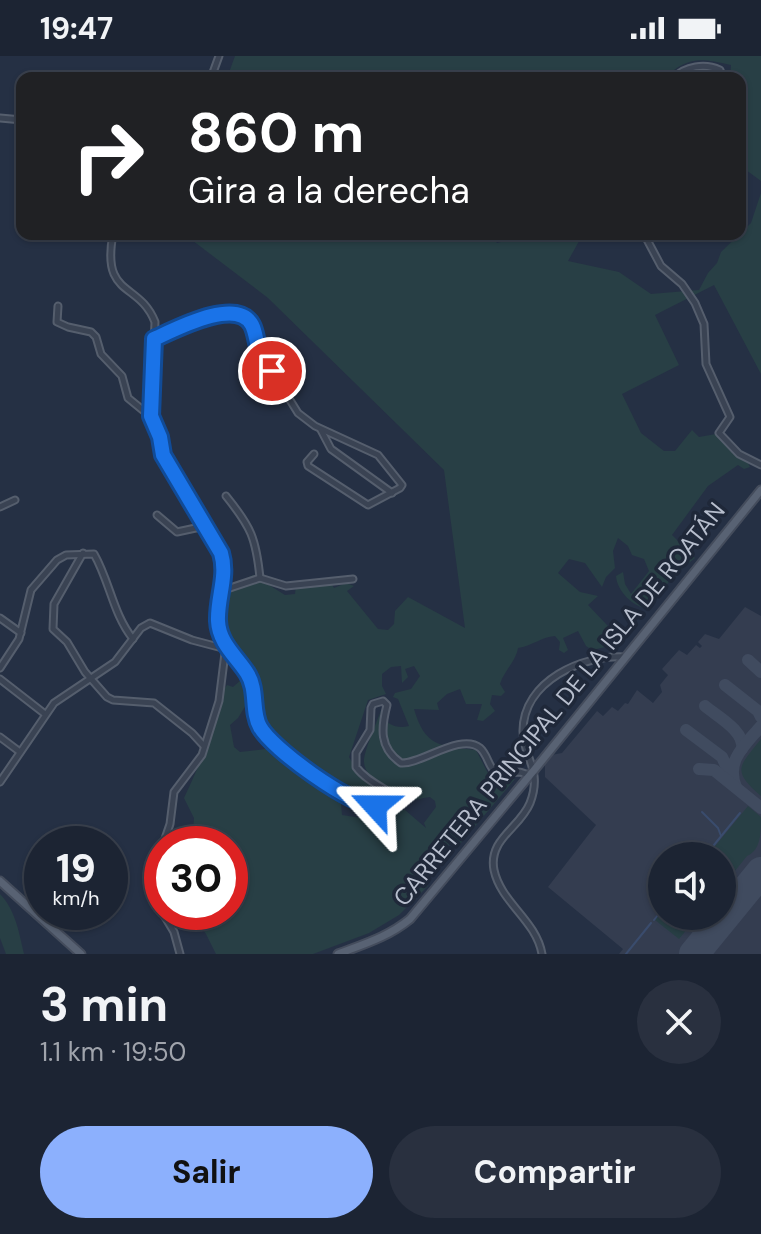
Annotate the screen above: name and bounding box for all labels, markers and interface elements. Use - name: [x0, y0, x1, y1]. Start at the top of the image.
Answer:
- text: 19:47: [40, 9, 113, 48]
- text: 860 m: [188, 96, 364, 169]
- icon: right: [56, 104, 160, 208]
- text: Gira a la derecha: [188, 167, 470, 214]
- pin: [238, 337, 306, 405]
- icon: arrive: [250, 349, 294, 393]
- street label: CARRETERA PRINCIPAL DE LA ISLA DE ROATÁN: [386, 496, 732, 912]
- position arrow: [333, 764, 417, 848]
- speed limit sign: 30: [144, 826, 248, 930]
- text: 19: [56, 842, 96, 894]
- map controls: [648, 842, 736, 930]
- button: sound: [648, 842, 736, 930]
- text: km/h: [52, 885, 100, 911]
- text: 3 min: [40, 973, 168, 1036]
- button: close: [637, 980, 721, 1064]
- text: 1.1 km · 19:50: [40, 1035, 186, 1069]
- button: Salir: [40, 1126, 373, 1218]
- button: Compartir: [389, 1126, 721, 1218]

